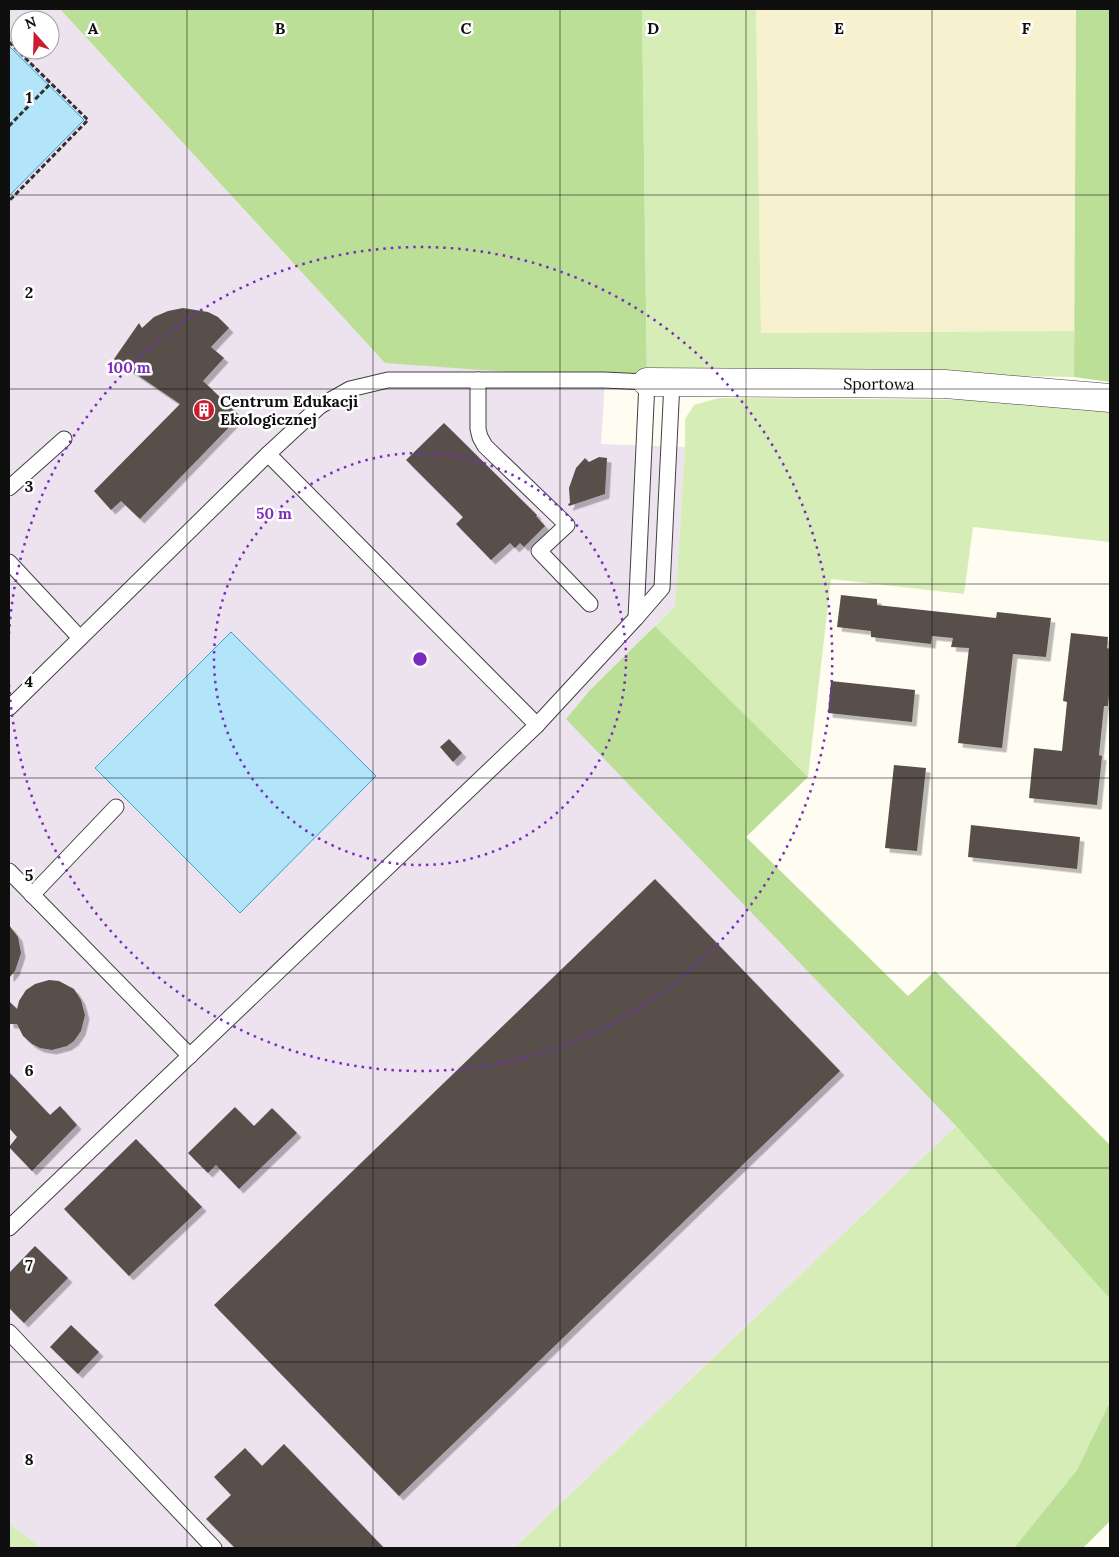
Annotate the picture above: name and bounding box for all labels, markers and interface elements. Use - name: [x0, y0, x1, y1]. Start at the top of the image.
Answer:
- north arrow: [10, 10, 60, 60]
- text: N: [22, 12, 39, 33]
- text: A: [88, 18, 99, 38]
- text: B: [275, 18, 286, 38]
- text: C: [460, 18, 472, 38]
- text: D: [647, 18, 659, 38]
- text: E: [834, 18, 844, 38]
- text: F: [1021, 18, 1031, 38]
- text: 1: [26, 87, 32, 107]
- text: 2: [25, 282, 33, 302]
- text: 100 m: [108, 358, 151, 377]
- street label: Sportowa: [843, 373, 915, 394]
- place label: Centrum Edukacji Ekologicznej: [220, 391, 358, 429]
- building icon: Centrum Edukacji Ekologicznej: [192, 398, 216, 422]
- text: 3: [25, 476, 34, 496]
- text: 50 m: [256, 504, 292, 523]
- centre of rings: [411, 650, 429, 668]
- text: 4: [25, 671, 34, 691]
- text: 5: [25, 865, 34, 885]
- text: 6: [24, 1060, 34, 1080]
- text: 7: [25, 1255, 33, 1275]
- text: 8: [24, 1449, 34, 1469]

